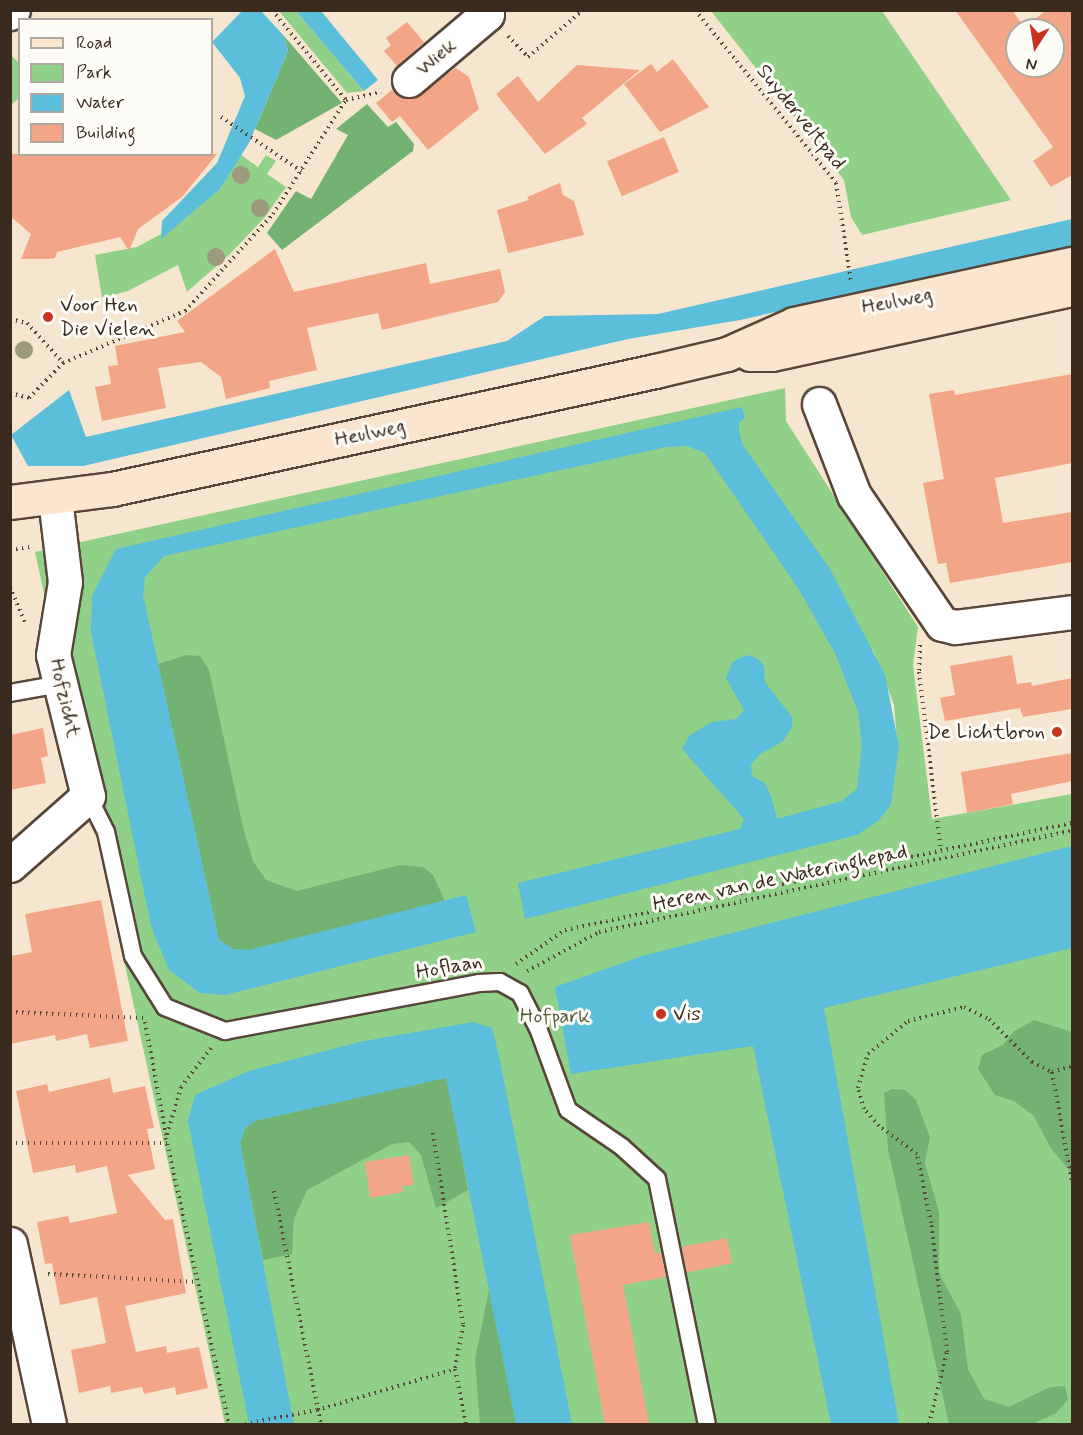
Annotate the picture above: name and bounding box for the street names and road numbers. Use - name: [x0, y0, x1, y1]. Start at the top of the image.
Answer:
- street label: Wiek: [411, 33, 461, 81]
- street label: Suyderveltpad: [751, 59, 851, 175]
- street label: Heulweg: [859, 282, 935, 320]
- street label: Heulweg: [332, 413, 408, 453]
- street label: Hofzicht: [44, 656, 86, 740]
- street label: Heren van de Wateringhepad: [652, 839, 908, 917]
- street label: Hoflaan: [414, 949, 484, 985]

